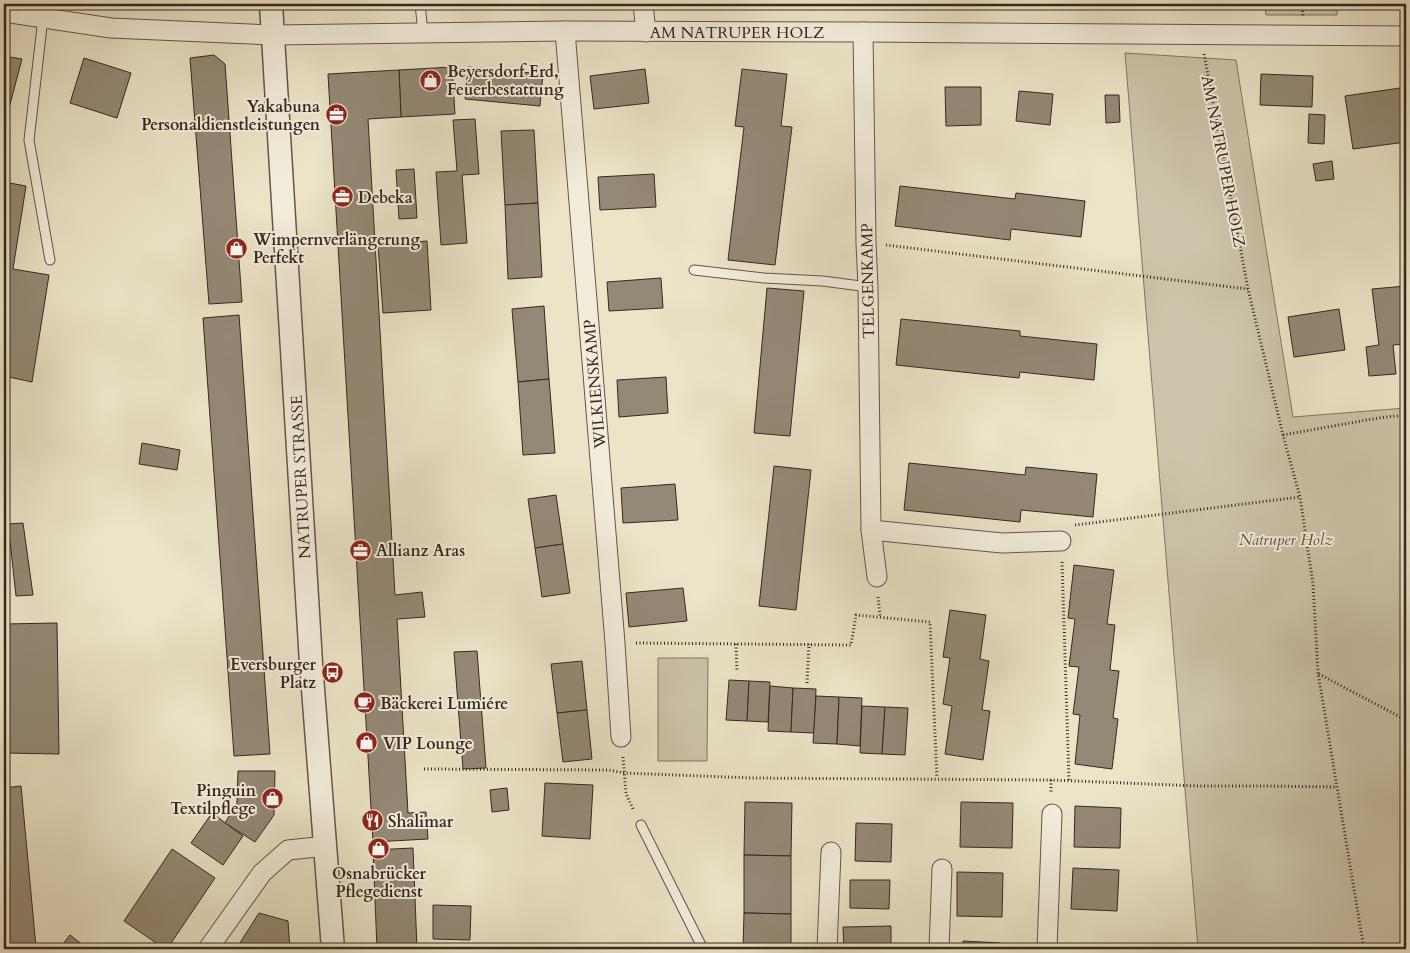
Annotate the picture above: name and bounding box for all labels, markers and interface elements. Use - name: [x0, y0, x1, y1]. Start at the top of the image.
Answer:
- street label: AM NATRUPER HOLZ: [650, 22, 824, 44]
- place label: Beyersdorf Erd, Feuerbestattung: [447, 61, 564, 101]
- shop icon: Beyersdorf Erd, Feuerbestattung: [419, 68, 443, 92]
- street label: AM NATRUPER HOLZ: [1196, 73, 1250, 249]
- place label: Yakabuna Personaldienstleistungen: [141, 96, 321, 136]
- office icon: Yakabuna Personaldienstleistungen: [324, 103, 348, 127]
- office icon: Debeka: [330, 185, 354, 209]
- place label: Debeka: [358, 187, 413, 209]
- street label: TELGENKAMP: [856, 223, 880, 339]
- place label: Wimpernverlängerung Perfekt: [252, 229, 420, 269]
- shop icon: Wimpernverlängerung Perfekt: [225, 236, 249, 260]
- street label: WILKIENSKAMP: [578, 318, 612, 450]
- street label: NATRUPER STRASSE: [286, 394, 316, 559]
- park label: Natruper Holz: [1239, 529, 1333, 551]
- office icon: Allianz Aras: [348, 538, 372, 562]
- place label: Allianz Aras: [376, 540, 465, 562]
- place label: Eversburger Platz: [230, 654, 317, 694]
- bus stop icon: Eversburger Platz: [320, 661, 344, 685]
- cafe icon: Bäckerei Lumiére: [352, 691, 376, 715]
- place label: Bäckerei Lumiére: [380, 693, 508, 715]
- shop icon: VIP Lounge: [355, 731, 379, 755]
- place label: VIP Lounge: [383, 733, 473, 755]
- place label: Pinguin Textilpflege: [170, 780, 257, 820]
- shop icon: Pinguin Textilpflege: [260, 787, 284, 811]
- restaurant icon: Shalimar: [360, 809, 384, 833]
- place label: Shalimar: [388, 811, 454, 833]
- shop icon: Osnabrücker Pflegedienst: [367, 837, 391, 861]
- place label: Osnabrücker Pflegedienst: [332, 863, 427, 903]

